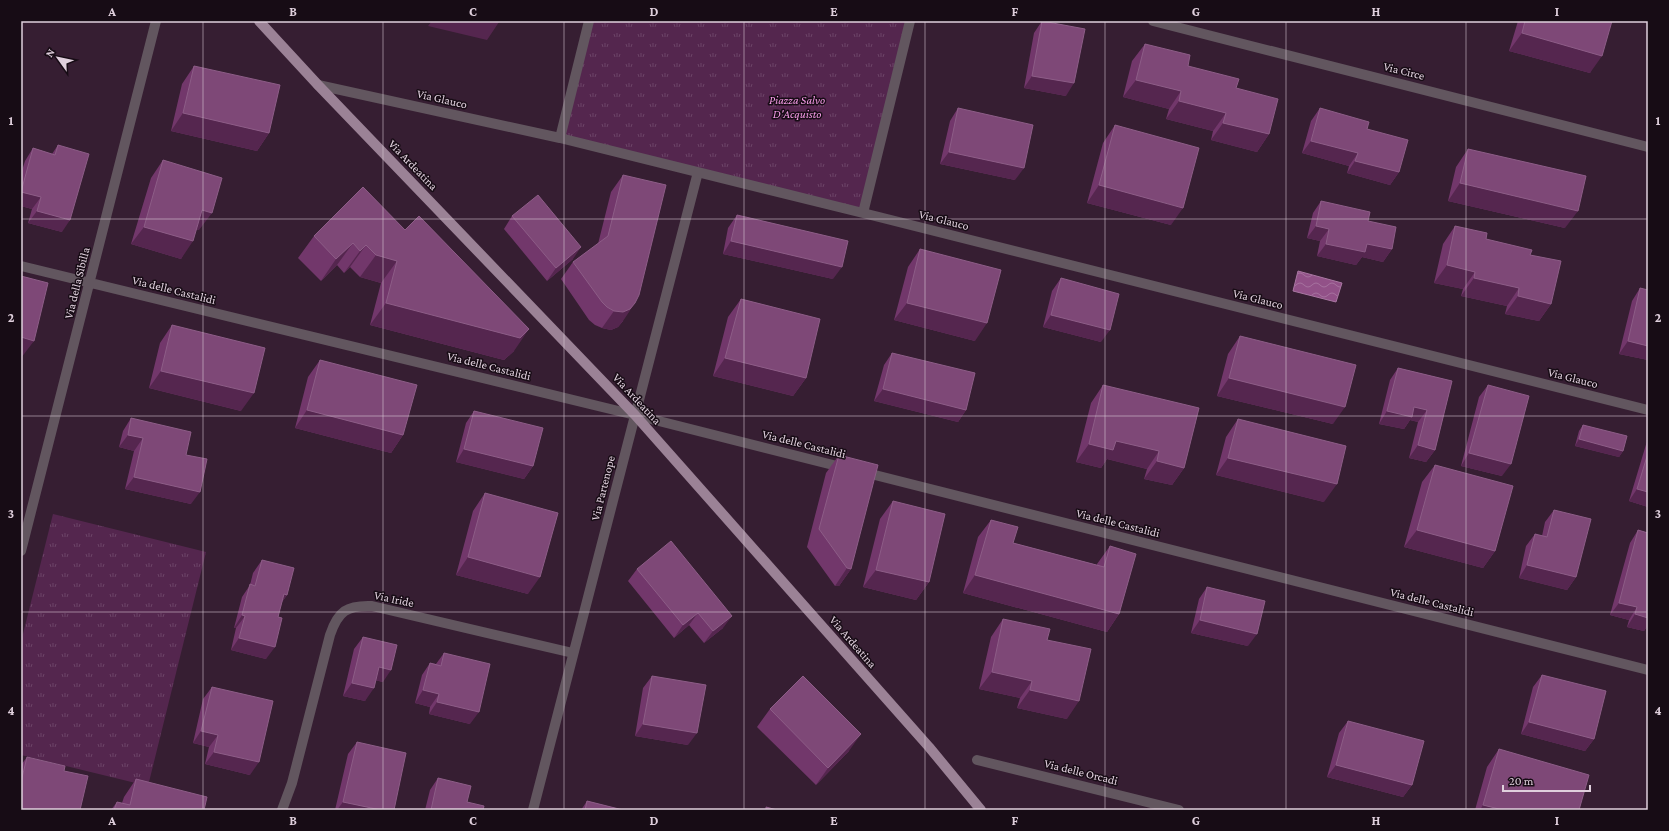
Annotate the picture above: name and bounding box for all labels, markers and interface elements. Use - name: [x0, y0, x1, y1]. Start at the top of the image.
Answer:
- text: A: [107, 4, 116, 19]
- text: B: [289, 4, 297, 19]
- text: C: [469, 4, 477, 19]
- text: D: [650, 4, 659, 19]
- text: E: [830, 4, 838, 19]
- text: F: [1012, 4, 1019, 19]
- text: G: [1192, 4, 1200, 19]
- text: H: [1372, 4, 1381, 19]
- text: I: [1555, 4, 1559, 19]
- north arrow: [38, 38, 78, 78]
- text: N: [43, 46, 57, 59]
- street label: Via Circe: [1382, 59, 1426, 83]
- street label: Via Glauco: [416, 86, 469, 112]
- park label: Piazza Salvo D'Acquisto: [769, 93, 825, 121]
- text: 1: [9, 113, 14, 128]
- text: 1: [1656, 113, 1661, 128]
- street label: Via Ardeatina: [385, 137, 441, 193]
- street label: Via Glauco: [917, 207, 971, 233]
- street label: Via della Sibilla: [61, 245, 93, 320]
- street label: Via delle Castalidi: [131, 273, 217, 307]
- street label: Via Glauco: [1231, 286, 1285, 312]
- text: 2: [8, 310, 15, 325]
- text: 2: [1655, 310, 1662, 325]
- street label: Via delle Castalidi: [446, 349, 532, 383]
- street label: Via Glauco: [1546, 365, 1600, 391]
- street label: Via Ardeatina: [610, 371, 664, 428]
- street label: Via delle Castalidi: [761, 427, 847, 461]
- street label: Via Partenope: [588, 454, 618, 522]
- text: 3: [8, 506, 14, 521]
- street label: Via delle Castalidi: [1075, 506, 1161, 540]
- text: 3: [1655, 506, 1661, 521]
- street label: Via delle Castalidi: [1389, 585, 1475, 619]
- street label: Via Iride: [373, 588, 415, 610]
- street label: Via Ardeatina: [826, 613, 880, 671]
- text: 4: [7, 703, 15, 718]
- text: 4: [1654, 703, 1662, 718]
- street label: Via delle Orcadi: [1043, 756, 1119, 788]
- scale bar: [1503, 767, 1590, 793]
- text: 20 m: [1509, 774, 1534, 788]
- text: A: [107, 813, 116, 828]
- text: B: [289, 813, 297, 828]
- text: C: [469, 813, 477, 828]
- text: D: [650, 813, 659, 828]
- text: E: [830, 813, 838, 828]
- text: F: [1012, 813, 1019, 828]
- text: G: [1192, 813, 1200, 828]
- text: H: [1372, 813, 1381, 828]
- text: I: [1555, 813, 1559, 828]

